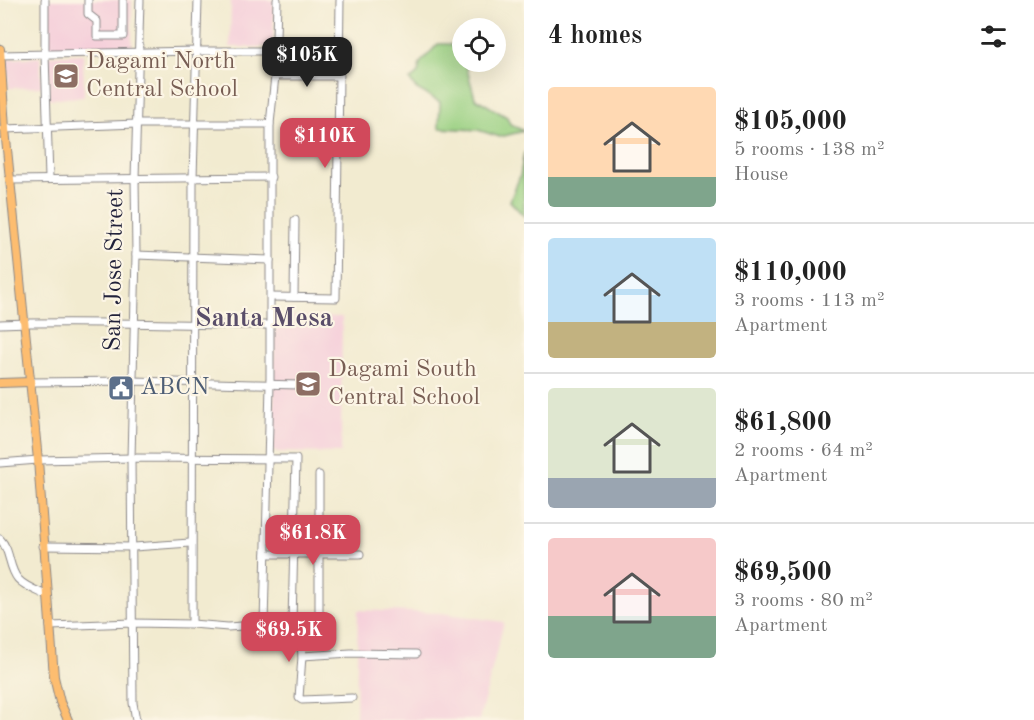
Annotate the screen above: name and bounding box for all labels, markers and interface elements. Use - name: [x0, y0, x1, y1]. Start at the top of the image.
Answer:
- map controls: [452, 18, 506, 72]
- button: locate: [452, 18, 506, 72]
- icon: filters: [977, 20, 1010, 53]
- text: 4 homes: [548, 23, 642, 49]
- pin: $105K: [265, 37, 349, 88]
- text: $105K: [276, 46, 338, 66]
- place label: Dagami North Central School: [86, 50, 238, 102]
- school or university icon: Dagami North Central School: [51, 61, 81, 91]
- text: $105,000: [734, 109, 847, 135]
- icon: home: [596, 111, 668, 183]
- pin: $110K: [283, 118, 367, 169]
- text: $110K: [294, 127, 356, 147]
- text: 5 rooms · 138 m²: [734, 140, 884, 160]
- text: House: [734, 165, 788, 185]
- street label: San Jose Street: [102, 188, 128, 352]
- text: $110,000: [734, 260, 847, 286]
- icon: home: [596, 262, 668, 334]
- text: 3 rooms · 113 m²: [734, 291, 884, 311]
- district label: Santa Mesa: [195, 305, 334, 332]
- text: Apartment: [734, 316, 828, 336]
- place label: Dagami South Central School: [328, 358, 480, 410]
- school or university icon: Dagami South Central School: [293, 369, 323, 399]
- public building icon: ABCN: [106, 373, 136, 403]
- place label: ABCN: [140, 376, 209, 400]
- text: $61,800: [734, 410, 832, 436]
- icon: home: [596, 412, 668, 484]
- text: 2 rooms · 64 m²: [734, 441, 873, 461]
- text: Apartment: [734, 466, 828, 486]
- pin: $61.8K: [264, 515, 362, 566]
- text: $61.8K: [279, 524, 347, 544]
- text: $69,500: [734, 560, 832, 586]
- icon: home: [596, 562, 668, 634]
- text: 3 rooms · 80 m²: [734, 591, 873, 611]
- pin: $69.5K: [240, 612, 338, 663]
- text: Apartment: [734, 616, 828, 636]
- text: $69.5K: [255, 621, 323, 641]

